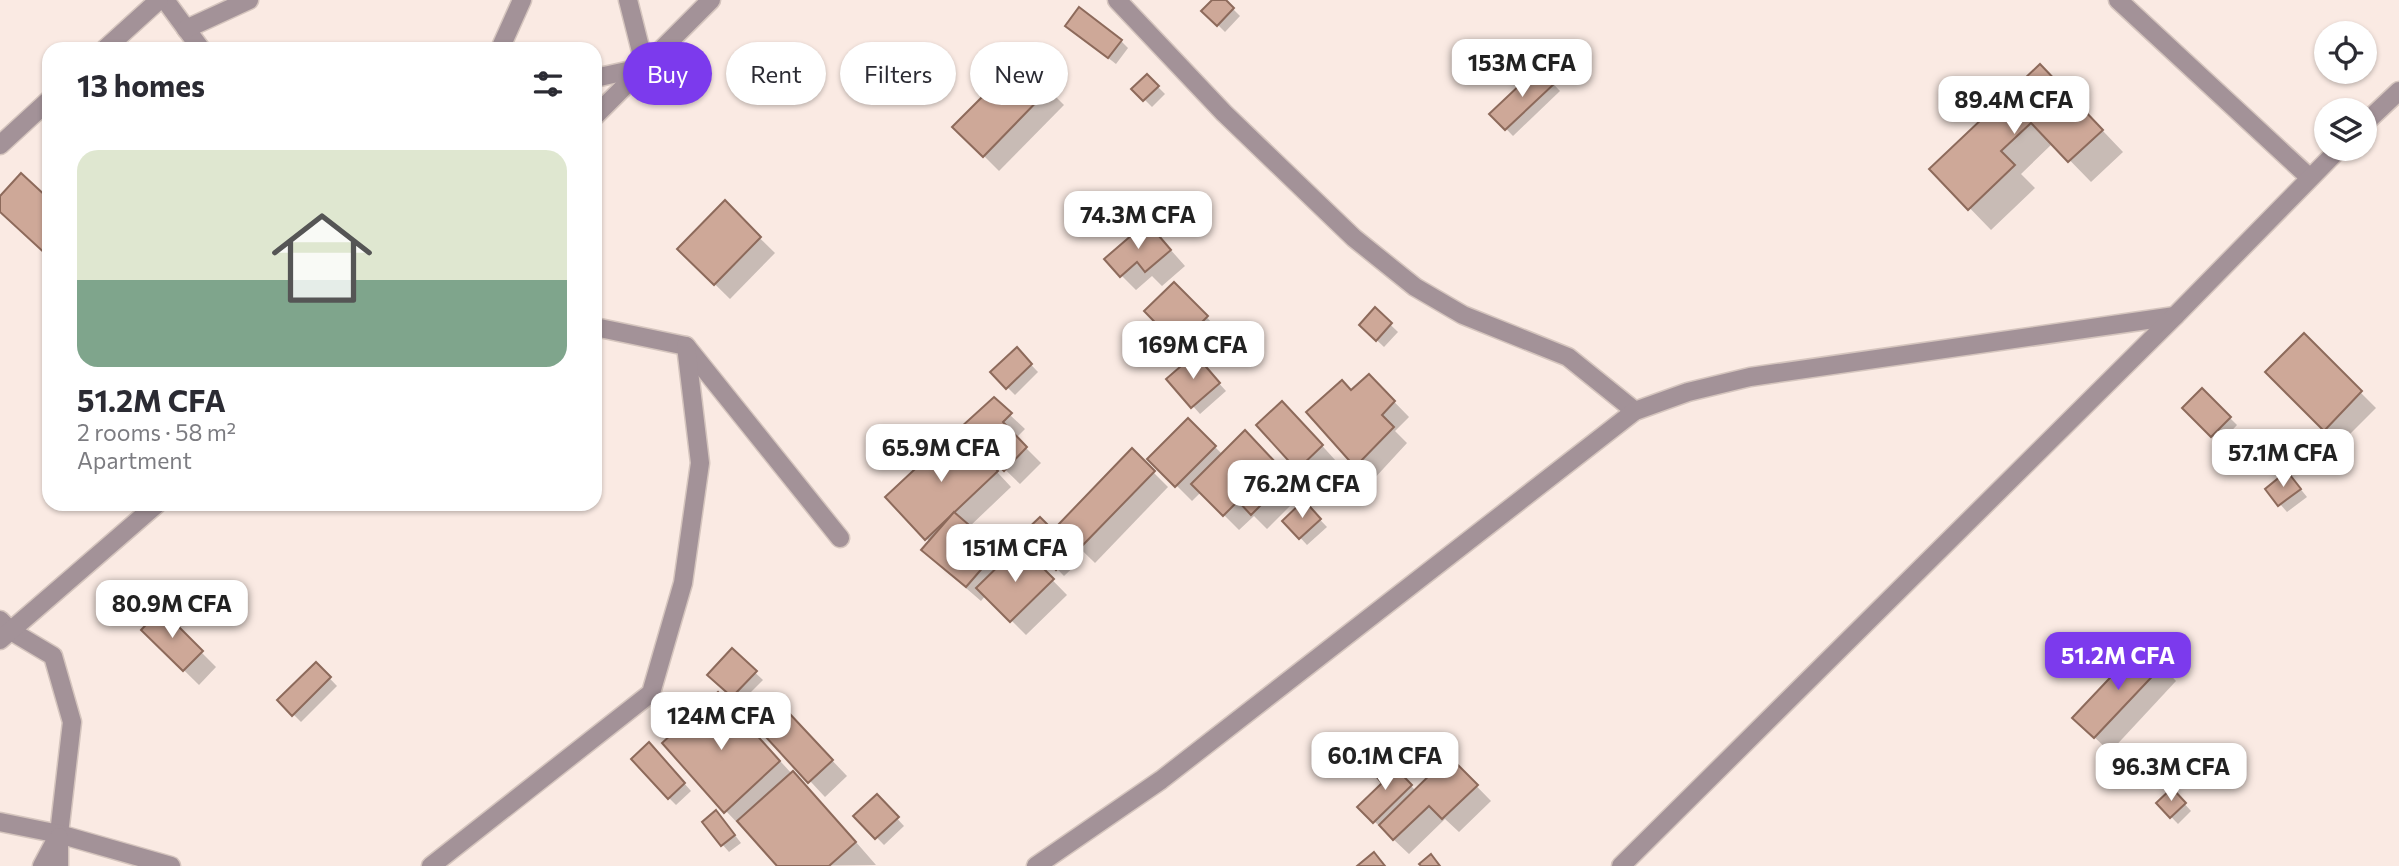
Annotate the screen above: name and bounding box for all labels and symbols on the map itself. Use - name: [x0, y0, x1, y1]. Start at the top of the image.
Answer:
- pin: 153M CFA: [1450, 40, 1594, 99]
- pin: 89.4M CFA: [1934, 76, 2094, 136]
- pin: 74.3M CFA: [1058, 191, 1218, 251]
- pin: 169M CFA: [1121, 322, 1265, 381]
- pin: 65.9M CFA: [861, 424, 1021, 484]
- pin: 57.1M CFA: [2203, 430, 2363, 489]
- pin: 76.2M CFA: [1222, 461, 1382, 520]
- pin: 151M CFA: [943, 524, 1087, 584]
- pin: 80.9M CFA: [92, 580, 252, 640]
- pin: 51.2M CFA: [2038, 632, 2198, 692]
- pin: 124M CFA: [649, 692, 793, 752]
- pin: 60.1M CFA: [1305, 732, 1465, 792]
- pin: 96.3M CFA: [2091, 744, 2251, 803]

